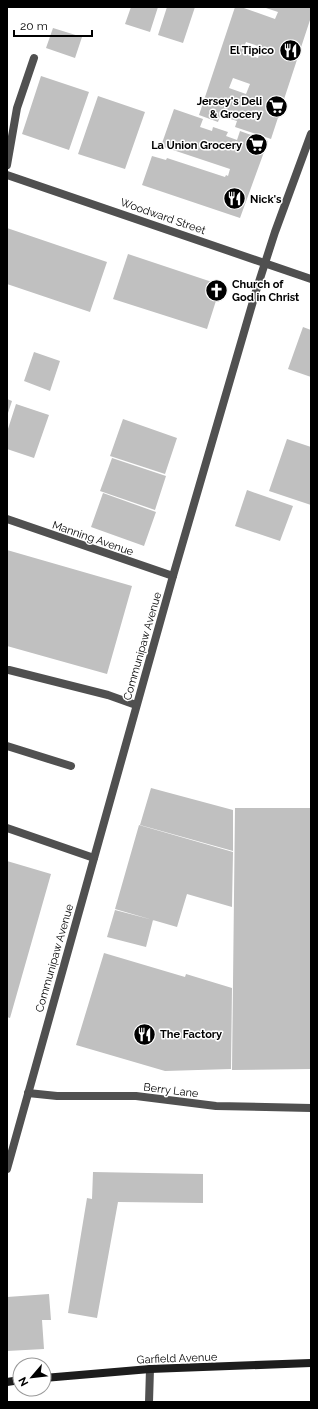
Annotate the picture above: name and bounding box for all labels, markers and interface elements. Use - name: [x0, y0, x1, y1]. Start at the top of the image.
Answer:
- scale bar: [14, 12, 92, 38]
- text: 20 m: [20, 19, 48, 33]
- restaurant icon: El Tipico: [277, 37, 303, 63]
- place label: El Tipico: [230, 44, 274, 57]
- supermarket icon: Jersey's Deli & Grocery: [264, 94, 290, 120]
- place label: Jersey's Deli & Grocery: [197, 95, 262, 121]
- supermarket icon: La Union Grocery: [244, 132, 270, 158]
- place label: La Union Grocery: [151, 139, 242, 152]
- restaurant icon: Nick's: [221, 186, 247, 212]
- place label: Nick's: [250, 193, 282, 206]
- street label: Woodward Street: [118, 196, 207, 237]
- church icon: Church of God in Christ: [204, 277, 230, 303]
- place label: Church of God in Christ: [232, 278, 300, 304]
- street label: Manning Avenue: [50, 518, 136, 559]
- street label: Communipaw Avenue: [121, 590, 164, 702]
- street label: Communipaw Avenue: [33, 902, 76, 1014]
- restaurant icon: The Factory: [132, 1021, 158, 1047]
- place label: The Factory: [160, 1028, 222, 1041]
- street label: Berry Lane: [143, 1081, 200, 1100]
- street label: Garfield Avenue: [136, 1351, 218, 1366]
- north arrow: [12, 1357, 52, 1397]
- text: N: [16, 1375, 31, 1388]

